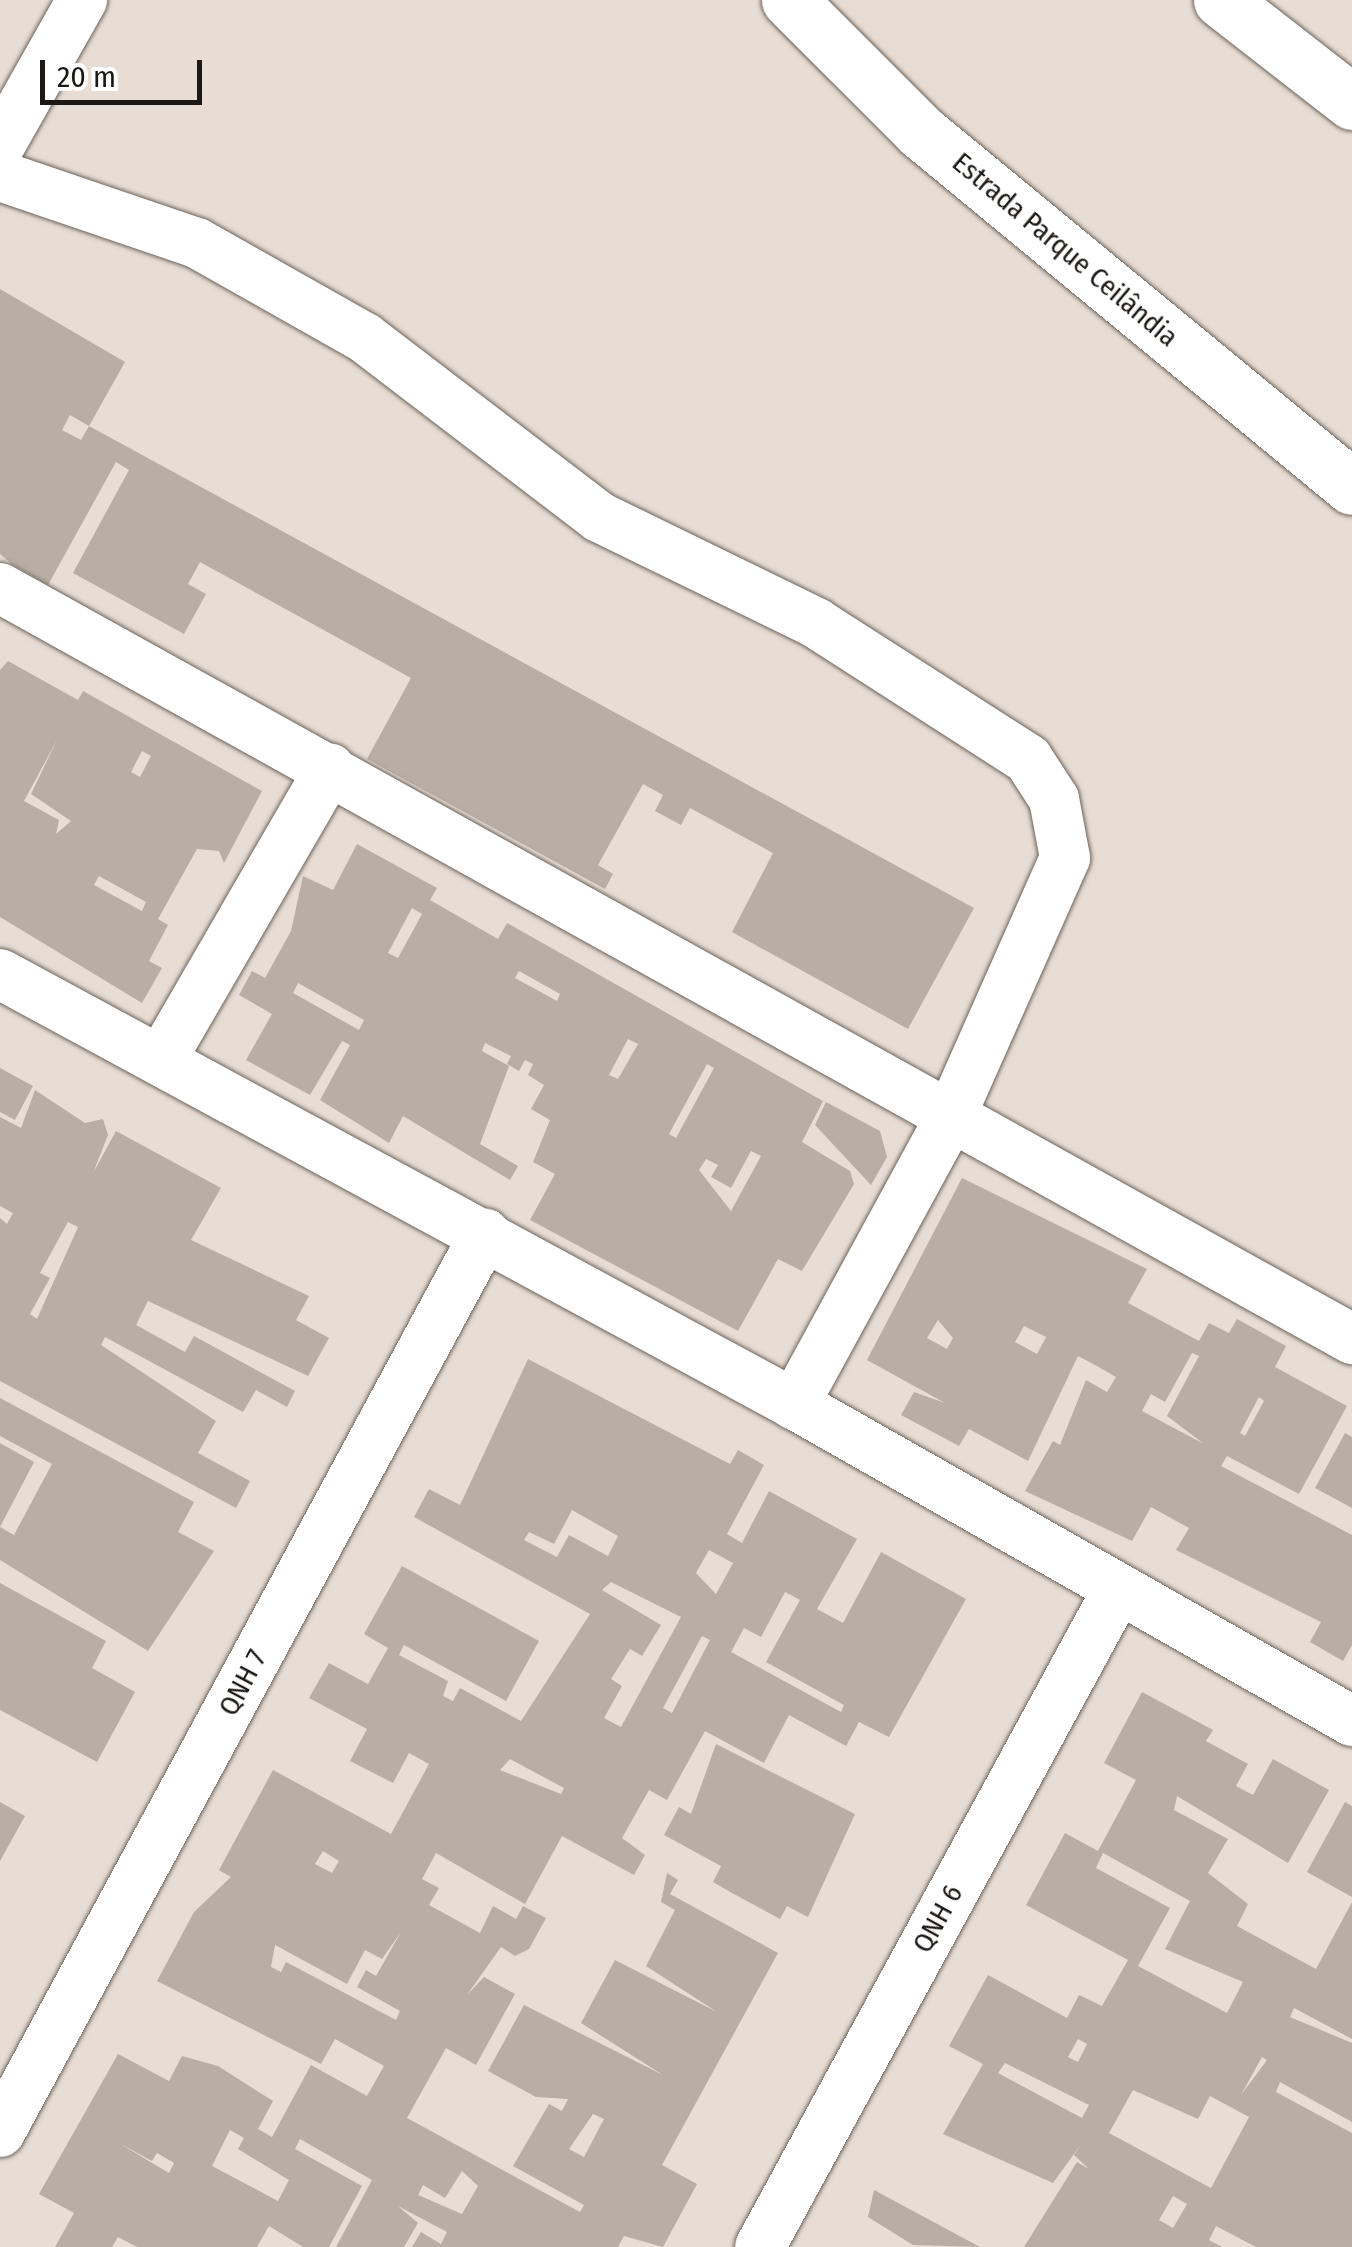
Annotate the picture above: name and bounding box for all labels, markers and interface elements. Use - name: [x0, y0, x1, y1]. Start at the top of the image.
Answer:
- scale bar: [45, 40, 208, 102]
- text: 20 m: [57, 59, 116, 95]
- street label: Estrada Parque Ceilândia: [945, 146, 1185, 354]
- street label: QNH 7: [212, 1644, 274, 1722]
- street label: QNH 6: [906, 1879, 970, 1959]

